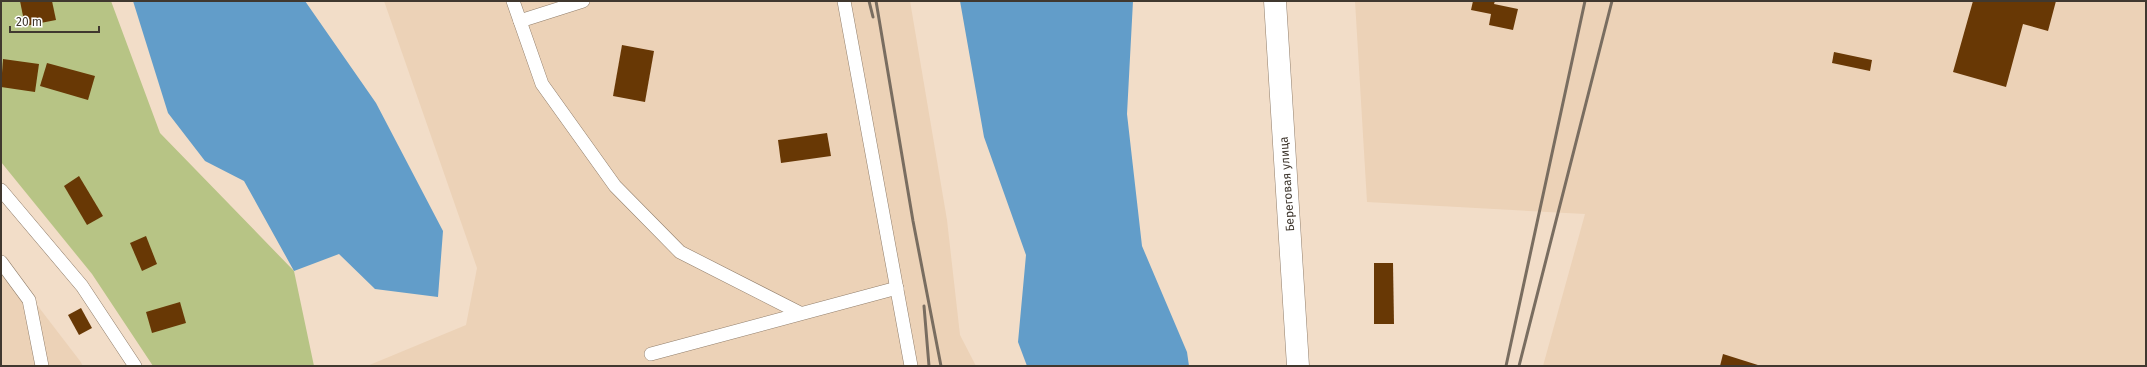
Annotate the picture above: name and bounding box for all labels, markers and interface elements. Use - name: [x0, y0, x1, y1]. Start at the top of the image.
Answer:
- scale bar: [10, 8, 99, 34]
- text: 20 m: [16, 15, 42, 29]
- street label: Береговая улица: [1277, 136, 1297, 232]

